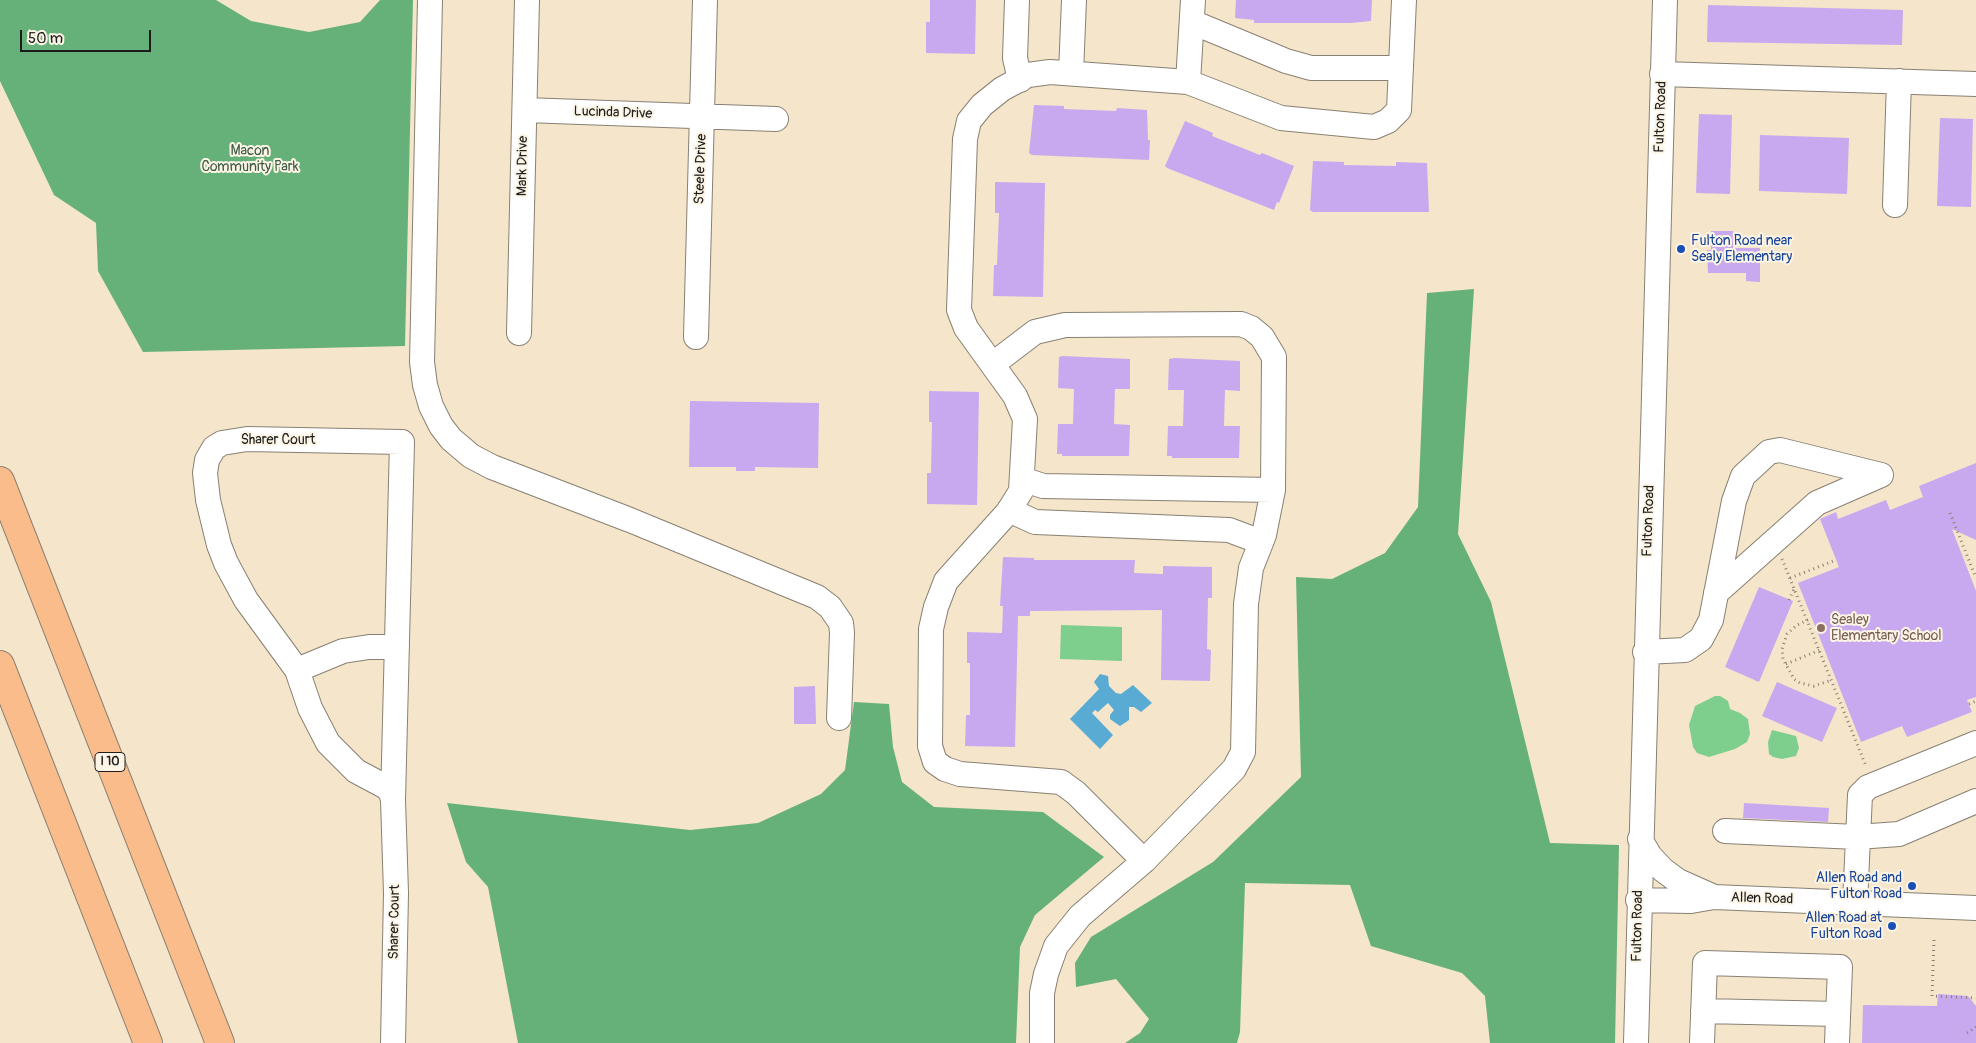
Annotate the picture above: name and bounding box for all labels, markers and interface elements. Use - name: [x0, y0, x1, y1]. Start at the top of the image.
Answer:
- scale bar: [22, 20, 154, 52]
- text: 50 m: [28, 29, 63, 48]
- street label: Fulton Road: [1651, 81, 1671, 153]
- street label: Lucinda Drive: [573, 103, 653, 123]
- street label: Steele Drive: [691, 133, 711, 205]
- street label: Mark Drive: [514, 136, 532, 196]
- park label: Macon Community Park: [201, 143, 299, 176]
- place label: Fulton Road near Sealy Elementary: [1691, 233, 1792, 266]
- marker: Fulton Road near Sealy Elementary: [1675, 243, 1687, 255]
- street label: Sharer Court: [241, 432, 315, 448]
- street label: Fulton Road: [1639, 485, 1659, 557]
- place label: Sealey Elementary School: [1831, 612, 1942, 644]
- marker: Sealey Elementary School: [1815, 622, 1827, 634]
- road number: I 10: [95, 752, 125, 772]
- place label: Allen Road and Fulton Road: [1816, 870, 1902, 902]
- marker: Allen Road and Fulton Road: [1906, 880, 1918, 892]
- street label: Sharer Court: [386, 884, 404, 960]
- street label: Fulton Road: [1629, 890, 1647, 962]
- street label: Allen Road: [1731, 890, 1793, 908]
- place label: Allen Road at Fulton Road: [1805, 910, 1882, 942]
- marker: Allen Road at Fulton Road: [1886, 920, 1898, 932]

